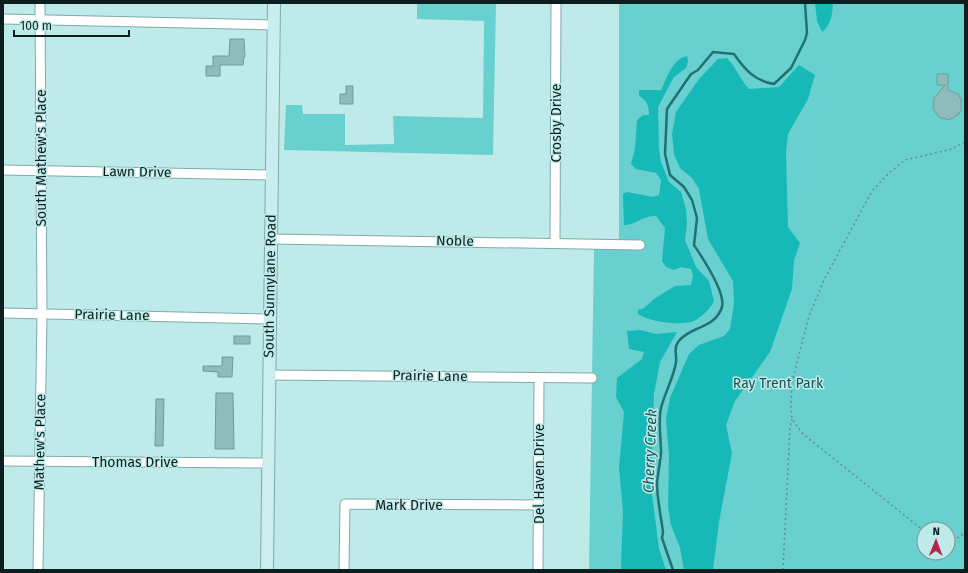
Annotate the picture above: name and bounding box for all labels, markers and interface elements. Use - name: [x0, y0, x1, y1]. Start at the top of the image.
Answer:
- scale bar: [14, 12, 129, 38]
- text: 100 m: [20, 19, 52, 33]
- street label: Crosby Drive: [548, 83, 565, 163]
- street label: South Mathew's Place: [33, 89, 50, 227]
- street label: Lawn Drive: [102, 163, 172, 181]
- street label: South Sunnylane Road: [260, 214, 280, 358]
- street label: Noble: [436, 232, 474, 250]
- street label: Prairie Lane: [74, 306, 150, 324]
- street label: Prairie Lane: [392, 367, 468, 385]
- park label: Ray Trent Park: [733, 375, 824, 392]
- street label: Mathew's Place: [31, 394, 49, 490]
- water label: Cherry Creek: [640, 409, 660, 493]
- street label: Del Haven Drive: [531, 424, 548, 524]
- street label: Thomas Drive: [92, 454, 178, 471]
- street label: Mark Drive: [375, 497, 443, 514]
- north arrow: [916, 521, 956, 561]
- text: N: [932, 525, 940, 538]

